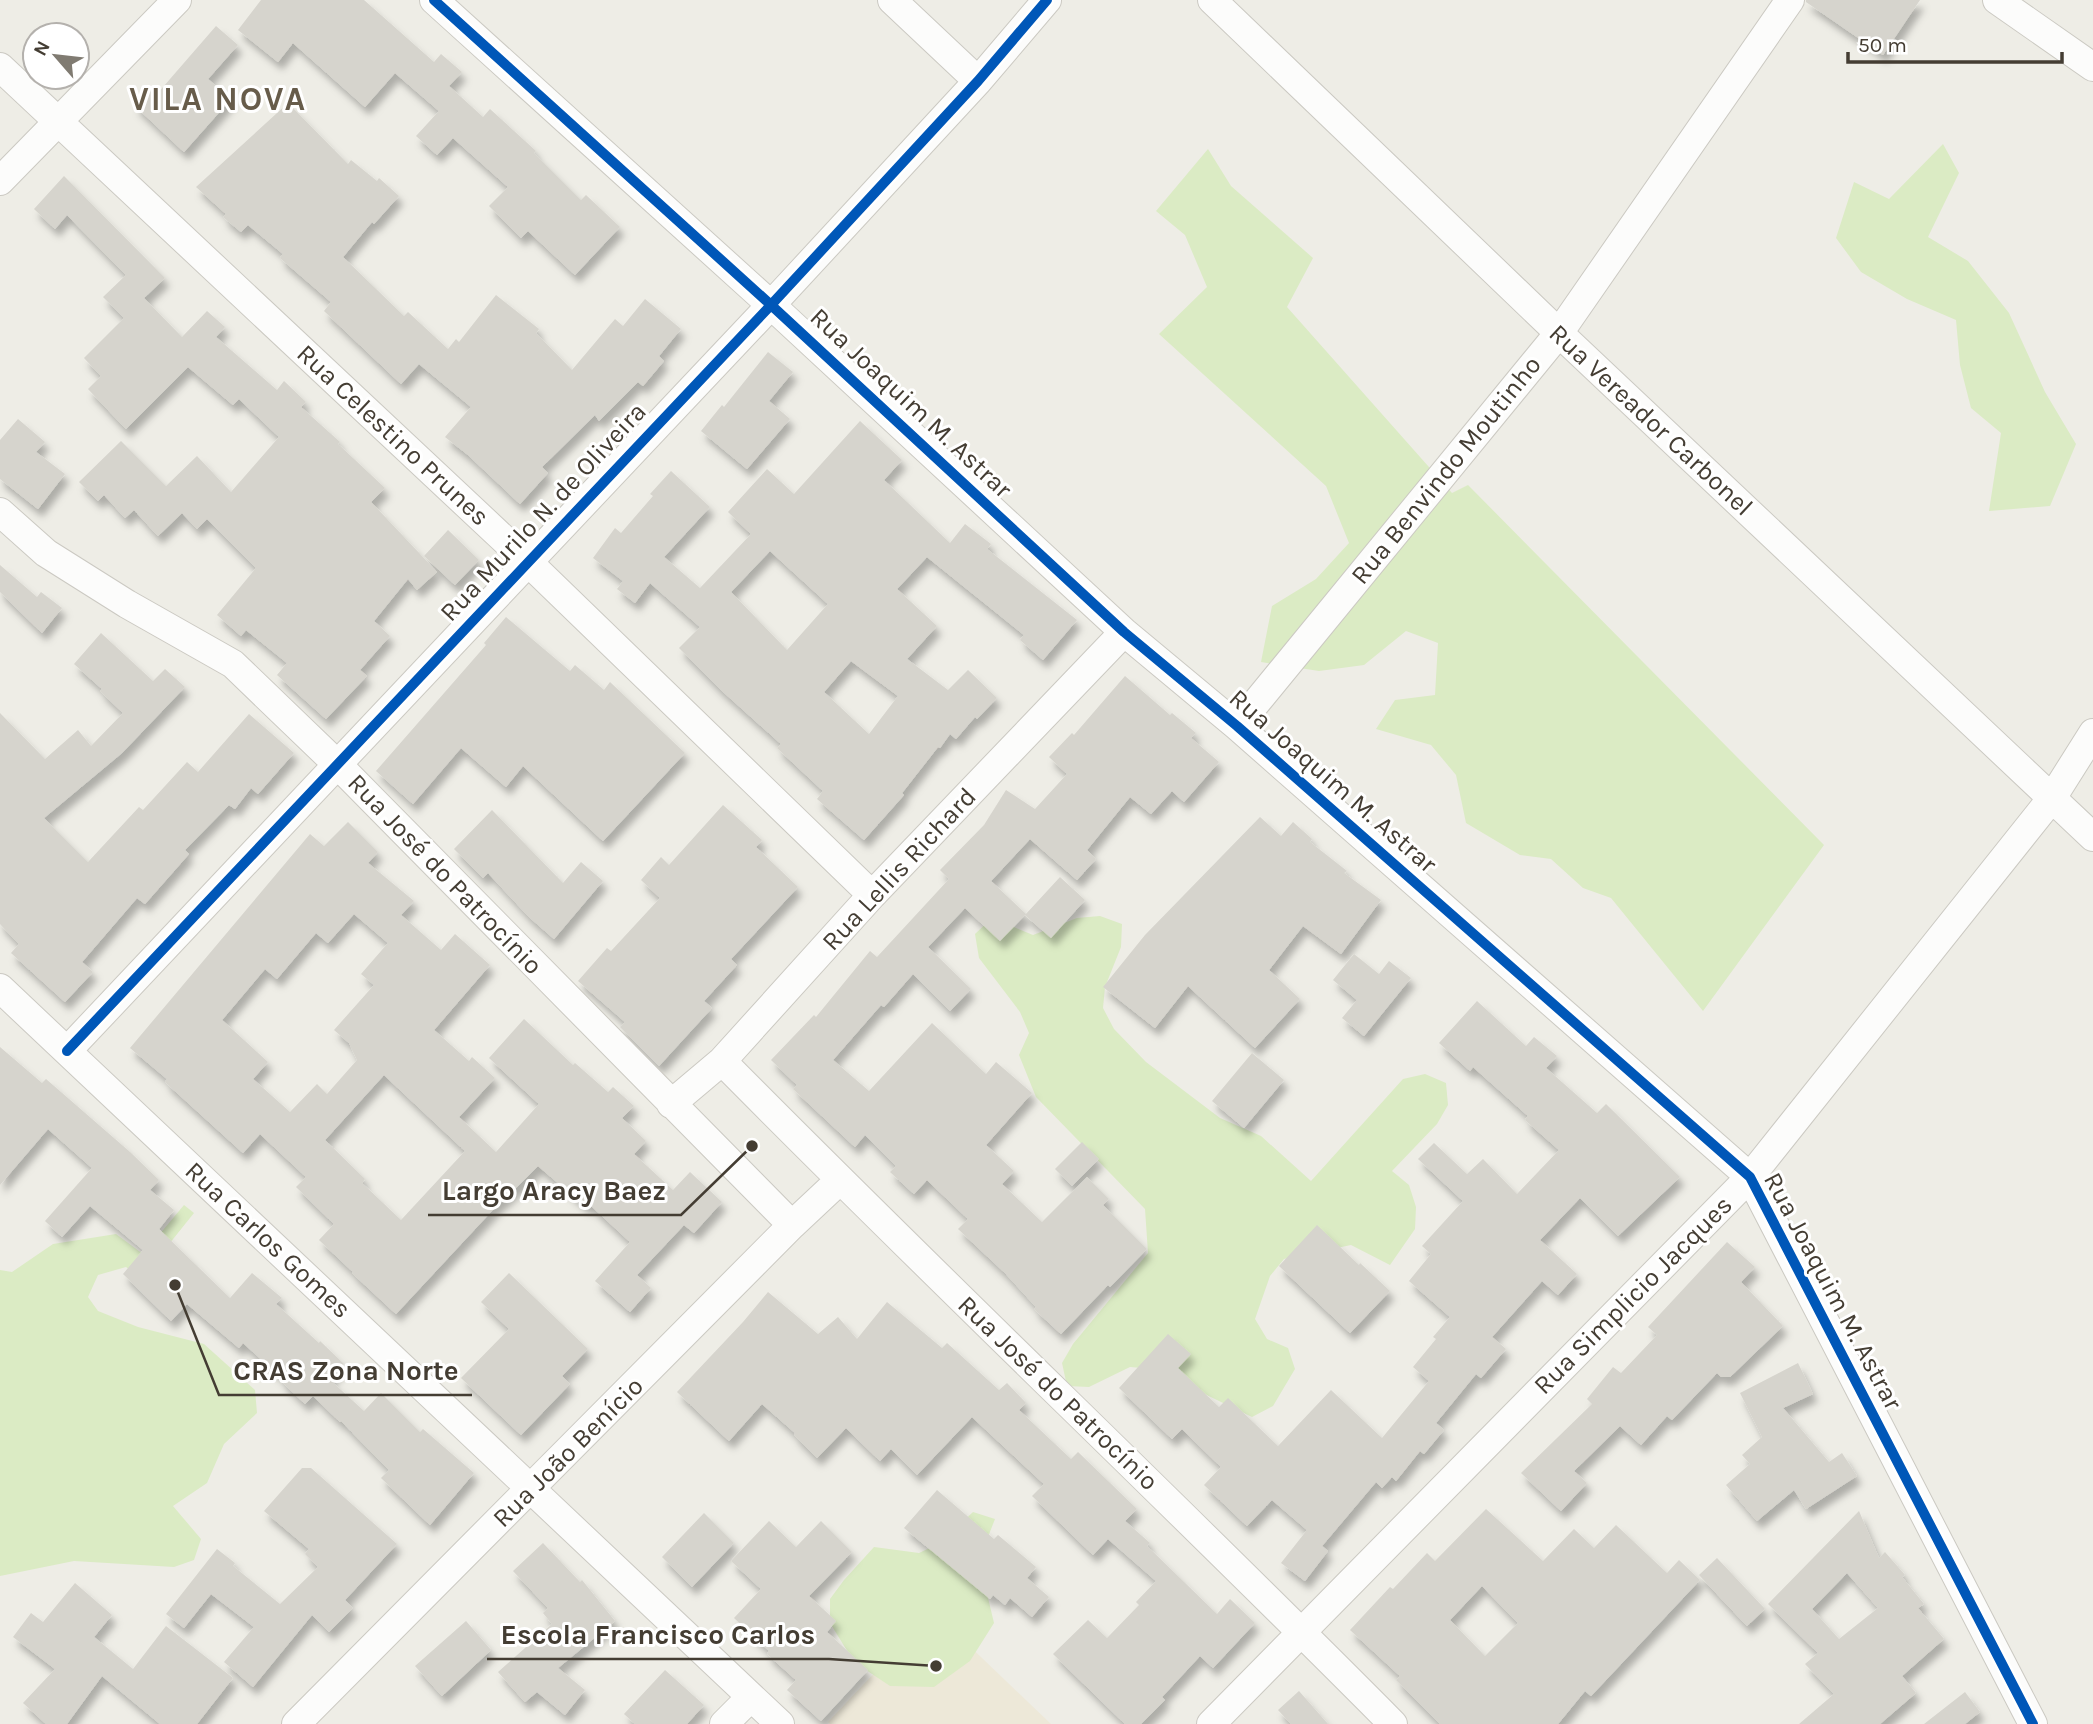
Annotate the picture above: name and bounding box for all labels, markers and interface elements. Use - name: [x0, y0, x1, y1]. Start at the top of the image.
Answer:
- north arrow: [21, 21, 91, 91]
- scale bar: [1848, 21, 2062, 65]
- text: 50 m: [1858, 33, 1907, 57]
- text: N: [29, 37, 55, 60]
- district label: VILA NOVA: [129, 80, 307, 118]
- street label: Rua Joaquim M. Astrar: [804, 301, 1019, 505]
- street label: Rua Vereador Carbonel: [1543, 318, 1759, 522]
- street label: Rua Celestino Prunes: [290, 338, 496, 532]
- street label: Rua Benvindo Moutinho: [1344, 350, 1548, 590]
- street label: Rua Murilo N. de Oliveira: [433, 396, 653, 628]
- street label: Rua Joaquim M. Astrar: [1223, 682, 1443, 880]
- street label: Rua José do Patrocínio: [341, 767, 549, 981]
- street label: Rua Lellis Richard: [815, 781, 983, 957]
- street label: Rua Carlos Gomes: [179, 1155, 357, 1325]
- callout: Largo Aracy Baez: [428, 1166, 681, 1215]
- street label: Rua Joaquim M. Astrar: [1757, 1167, 1909, 1416]
- text: Largo Aracy Baez: [442, 1174, 666, 1207]
- street label: Rua Simplicio Jacques: [1527, 1189, 1739, 1401]
- street label: Rua José do Patrocínio: [951, 1289, 1165, 1497]
- callout: CRAS Zona Norte: [219, 1346, 472, 1395]
- text: CRAS Zona Norte: [233, 1354, 459, 1387]
- street label: Rua João Benício: [486, 1370, 650, 1534]
- callout: Escola Francisco Carlos: [487, 1610, 829, 1659]
- text: Escola Francisco Carlos: [501, 1618, 815, 1651]

